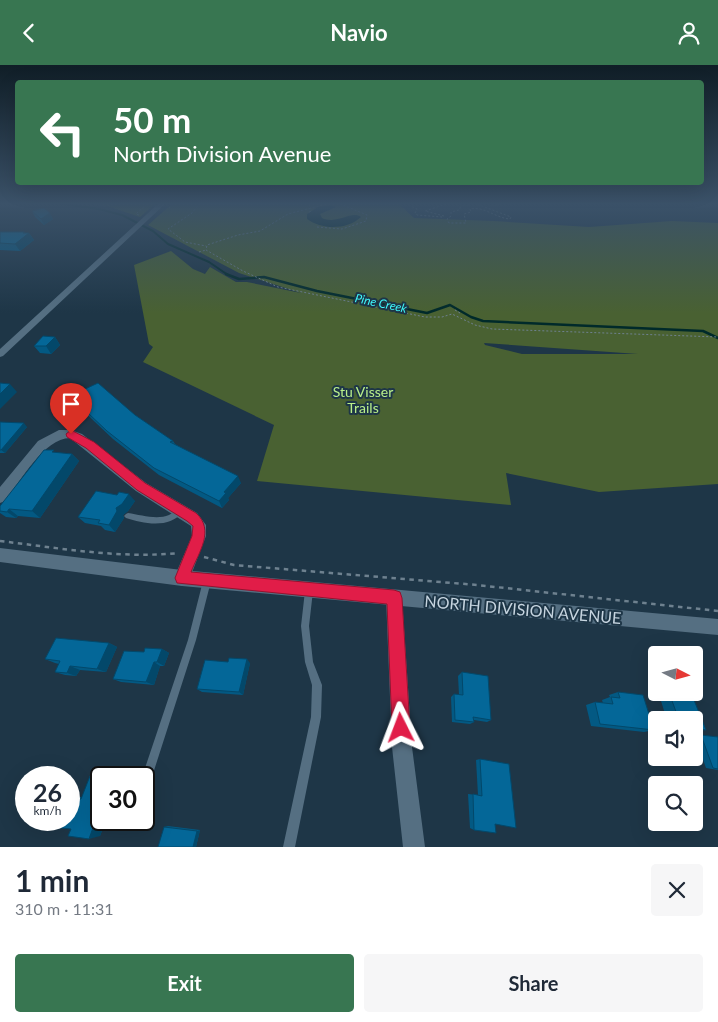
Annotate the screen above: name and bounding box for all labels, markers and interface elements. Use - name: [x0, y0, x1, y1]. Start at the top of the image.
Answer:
- icon: back: [15, 19, 43, 47]
- text: Navio: [330, 19, 388, 46]
- icon: person: [675, 19, 703, 47]
- text: 50 m: [113, 98, 191, 140]
- icon: left: [30, 100, 95, 165]
- text: North Division Avenue: [113, 140, 331, 167]
- water label: Pine Creek: [354, 290, 409, 316]
- pin: [50, 383, 92, 434]
- park label: Stu Visser Trails: [333, 383, 393, 416]
- icon: arrive: [57, 390, 85, 418]
- street label: NORTH DIVISION AVENUE: [424, 591, 622, 627]
- north arrow: [648, 646, 702, 701]
- map controls: [648, 646, 703, 831]
- position arrow: [374, 701, 426, 753]
- button: sound: [648, 711, 703, 766]
- speed limit sign: 30: [90, 766, 155, 831]
- button: search: [648, 776, 703, 831]
- text: 26: [33, 777, 62, 807]
- text: km/h: [33, 803, 62, 818]
- text: 1 min: [15, 862, 89, 898]
- button: close: [651, 864, 703, 916]
- text: 310 m · 11:31: [15, 899, 114, 918]
- button: Exit: [15, 954, 354, 1012]
- button: Share: [364, 954, 703, 1012]

